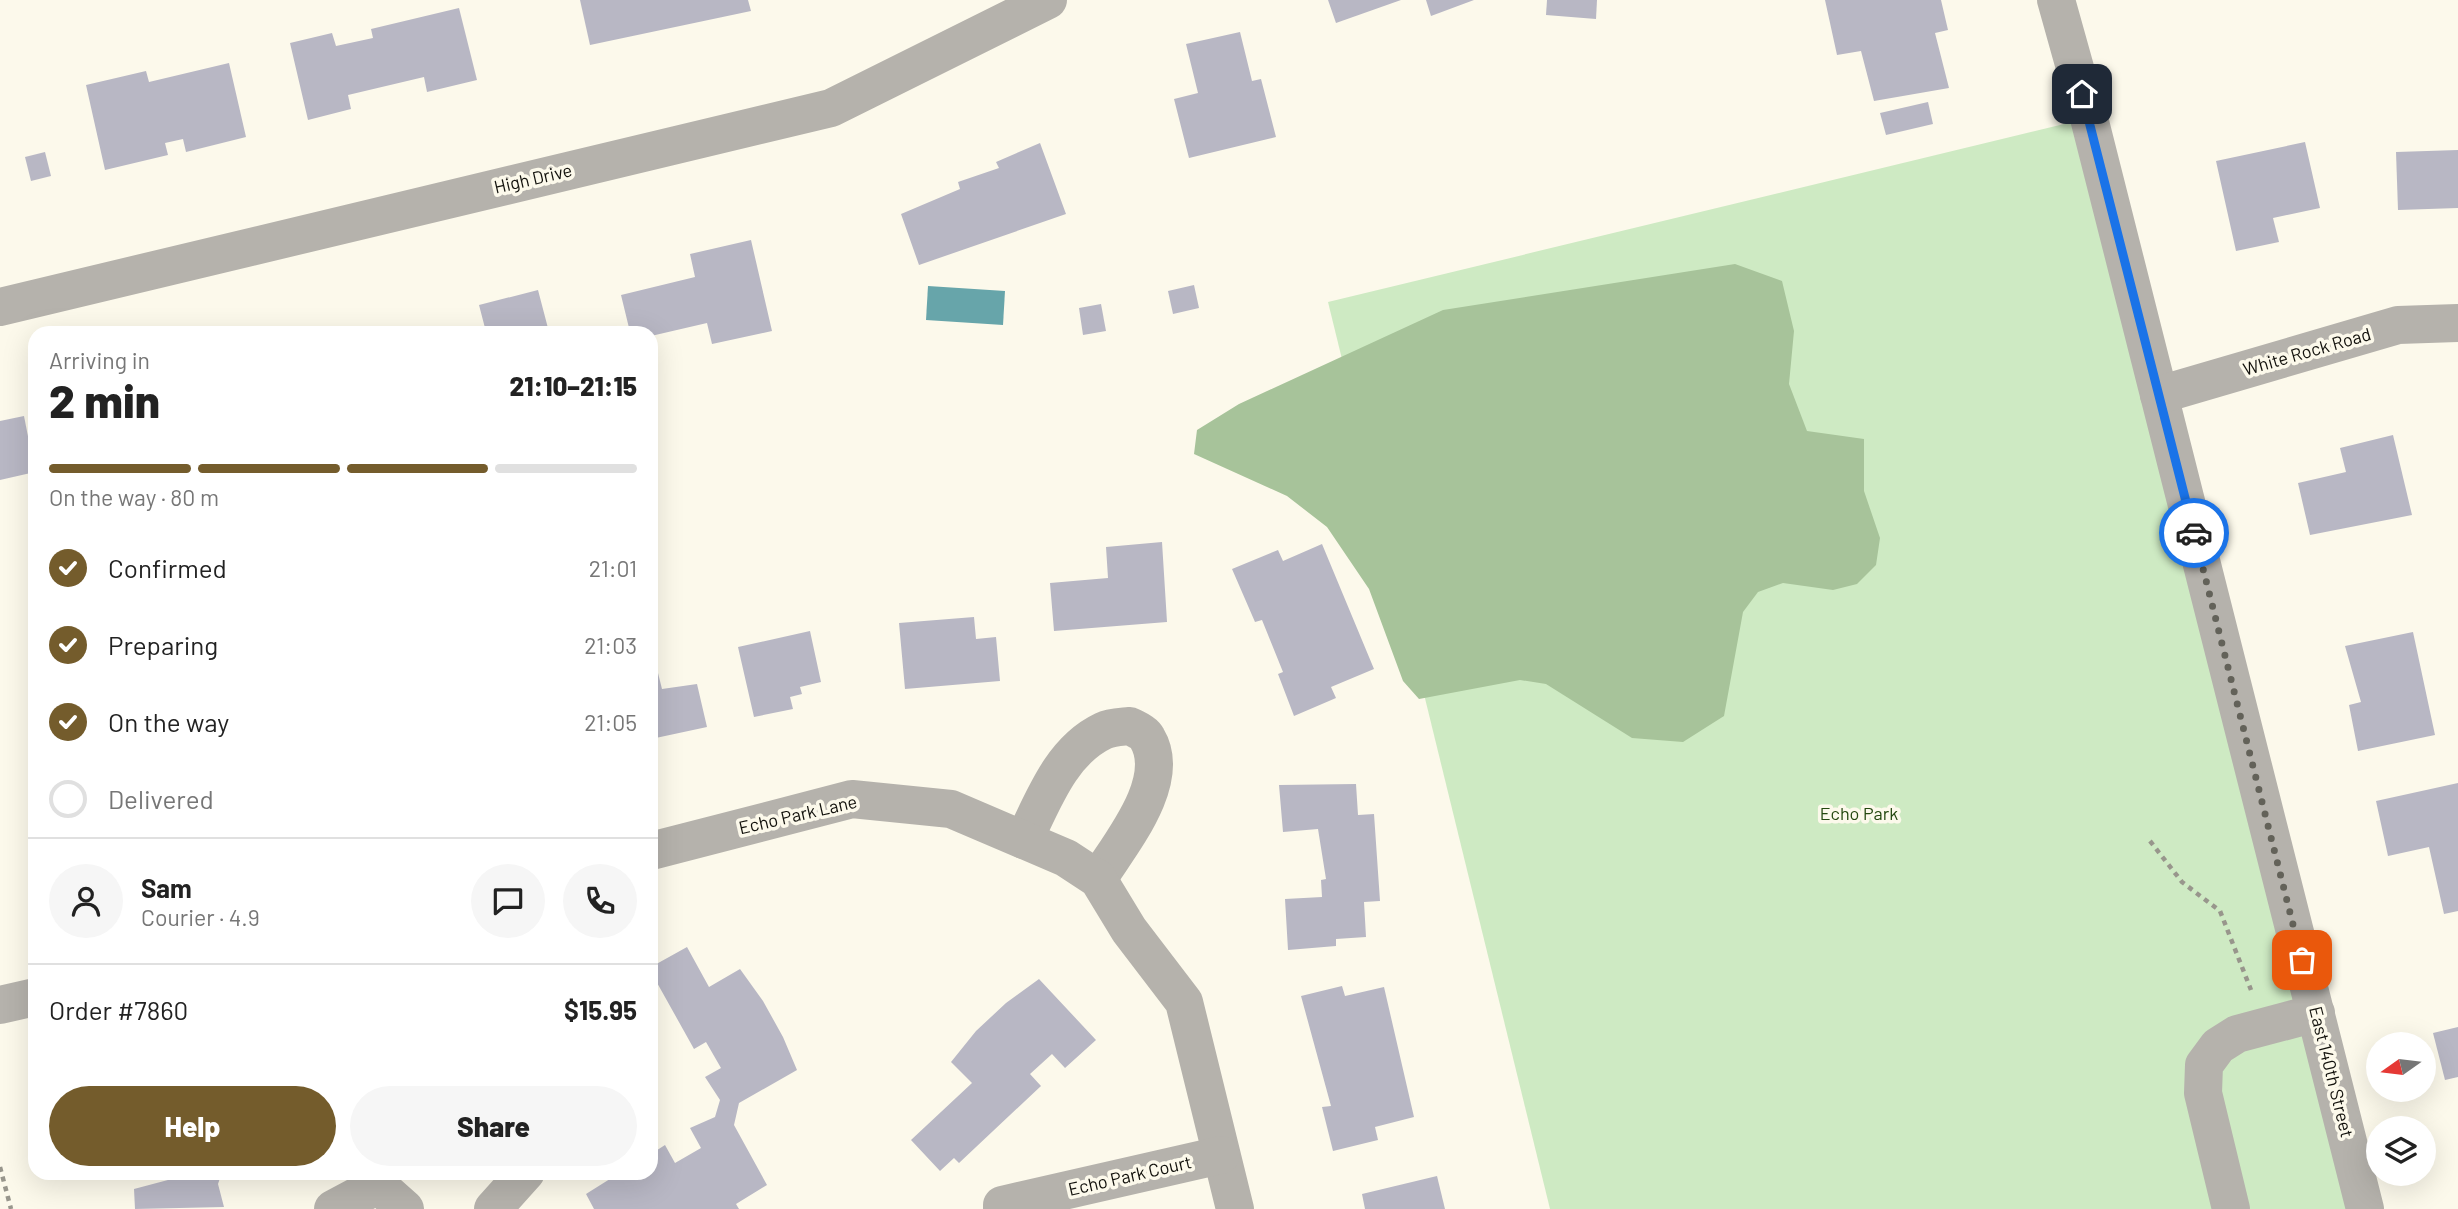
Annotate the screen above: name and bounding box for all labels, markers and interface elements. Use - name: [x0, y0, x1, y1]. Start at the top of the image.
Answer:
- pin: [2052, 64, 2112, 124]
- icon: home: [2063, 75, 2101, 113]
- street label: High Drive: [492, 158, 574, 198]
- street label: White Rock Road: [2240, 322, 2373, 380]
- text: Arriving in: [49, 346, 150, 374]
- text: 21:10–21:15: [510, 370, 637, 401]
- text: 2 min: [49, 372, 160, 427]
- text: On the way · 80 m: [49, 483, 219, 511]
- courier: [2159, 498, 2229, 568]
- icon: car: [2175, 514, 2213, 552]
- icon: check: [49, 549, 87, 587]
- text: Confirmed: [108, 552, 227, 583]
- text: 21:01: [589, 554, 637, 582]
- icon: check: [49, 626, 87, 664]
- text: Preparing: [108, 629, 218, 660]
- text: 21:03: [584, 631, 637, 659]
- icon: check: [49, 703, 87, 741]
- text: On the way: [108, 706, 229, 737]
- text: 21:05: [584, 708, 637, 736]
- text: Delivered: [108, 783, 214, 814]
- street label: Echo Park Lane: [736, 790, 859, 838]
- park label: Echo Park: [1820, 802, 1898, 824]
- button: person: [49, 864, 123, 938]
- button: chat: [471, 864, 545, 938]
- button: phone: [563, 864, 637, 938]
- text: Sam: [141, 872, 192, 903]
- text: Courier · 4.9: [141, 903, 260, 931]
- pin: [2272, 930, 2332, 990]
- icon: bag: [2283, 941, 2321, 979]
- text: Order #7860: [49, 994, 188, 1025]
- text: $15.95: [564, 994, 637, 1025]
- street label: East 140th Street: [2305, 1004, 2359, 1140]
- north arrow: [2366, 1032, 2436, 1102]
- map controls: [2366, 1032, 2436, 1186]
- button: Help: [49, 1086, 336, 1166]
- button: Share: [350, 1086, 637, 1166]
- button: layers: [2366, 1116, 2436, 1186]
- street label: Echo Park Court: [1066, 1150, 1194, 1200]

